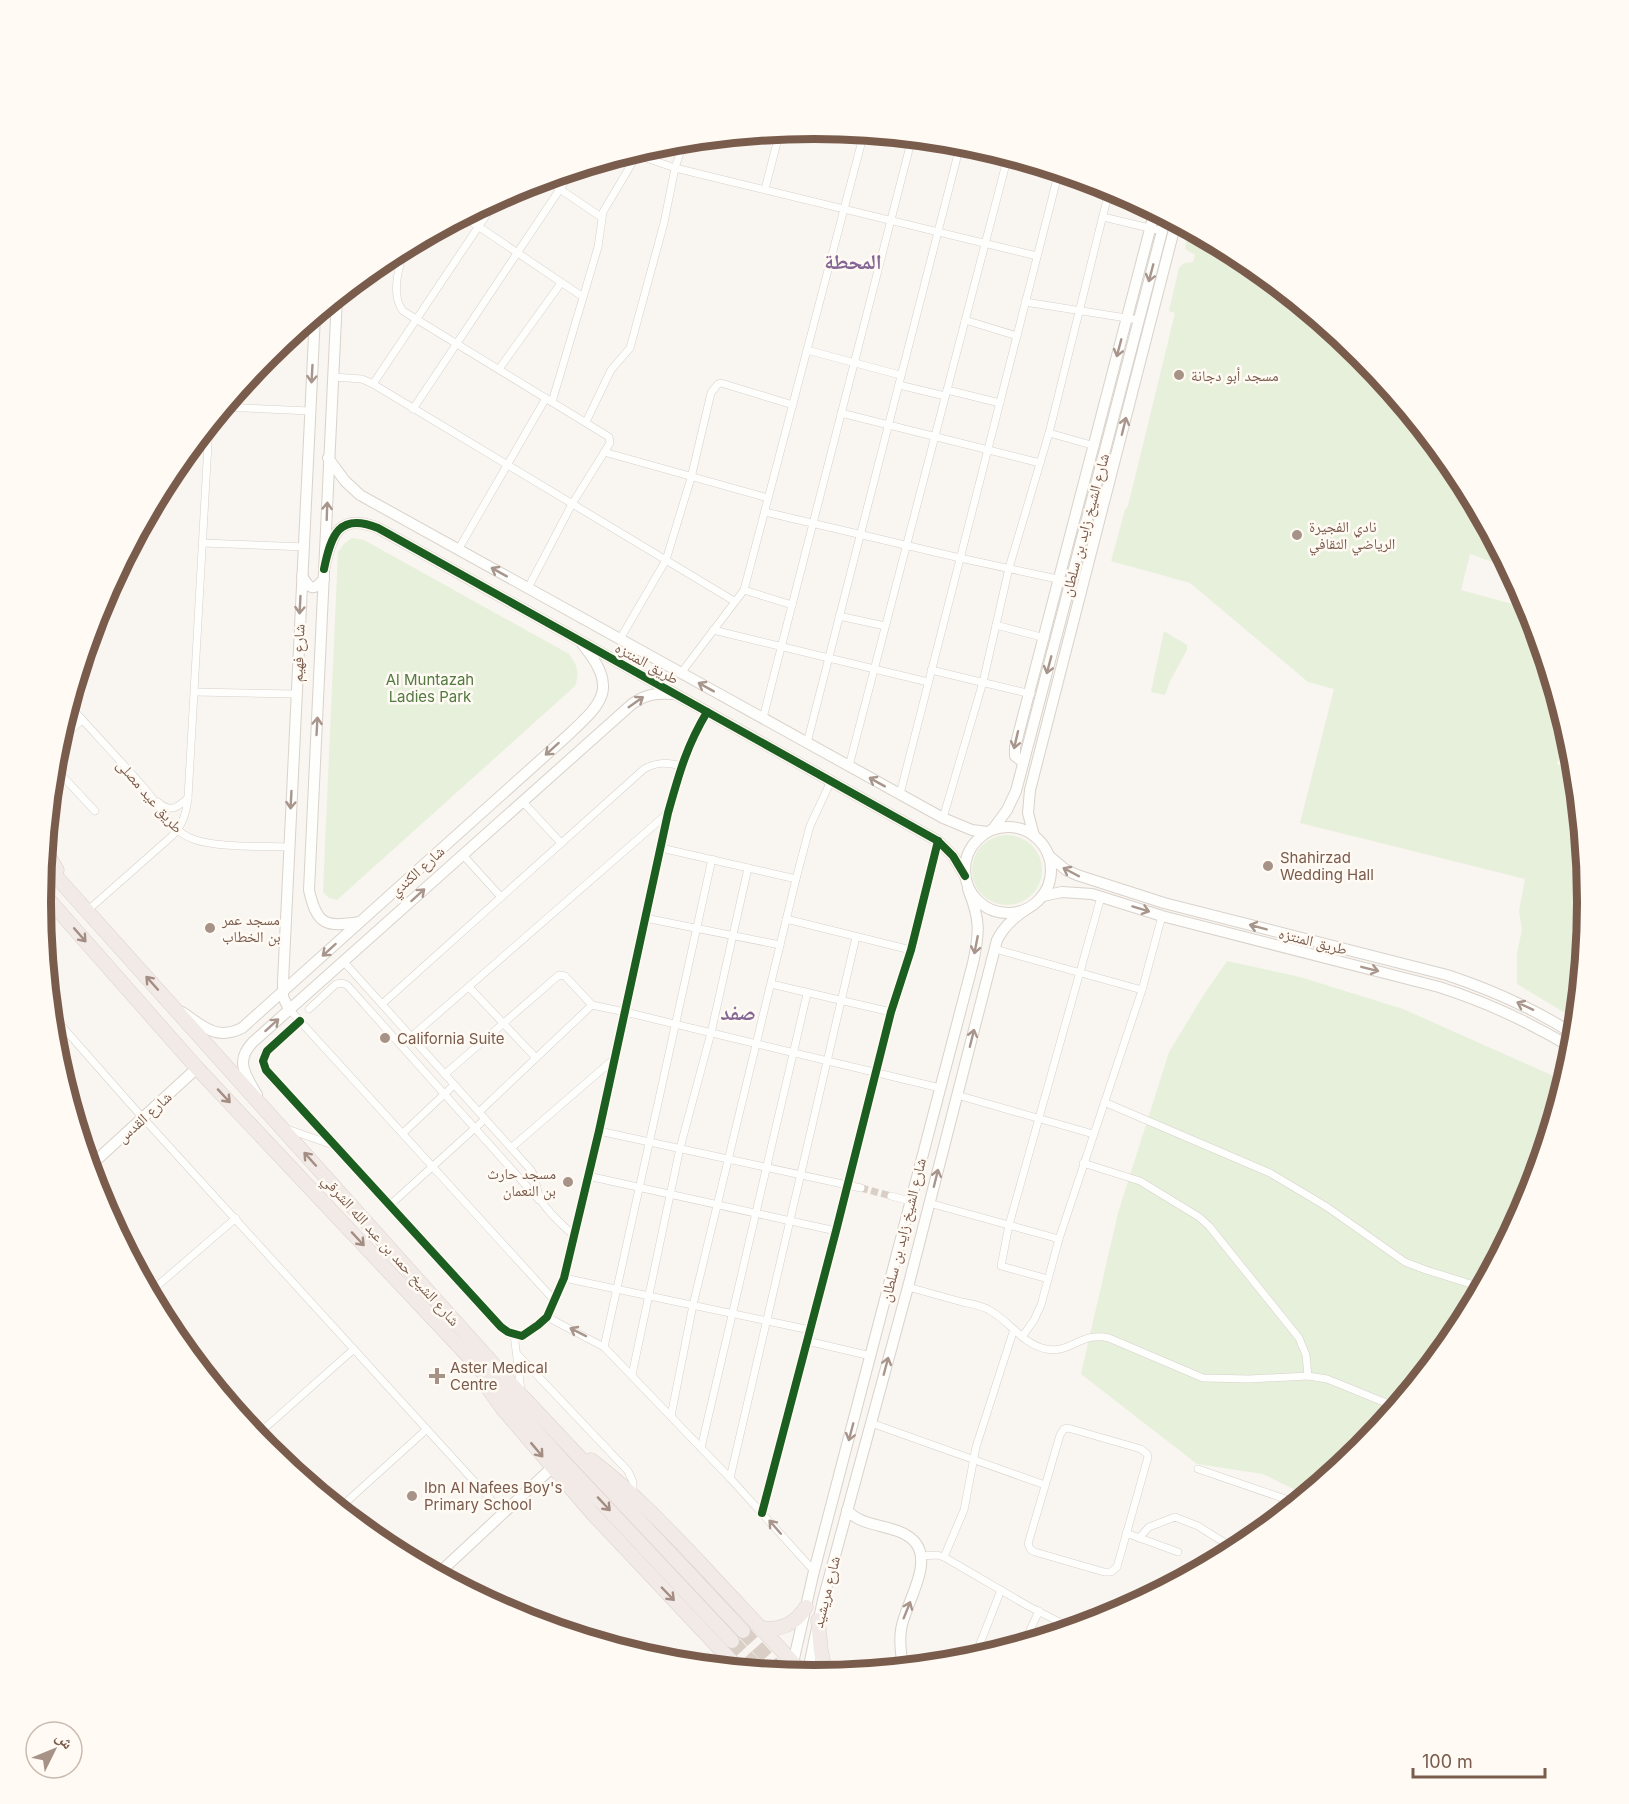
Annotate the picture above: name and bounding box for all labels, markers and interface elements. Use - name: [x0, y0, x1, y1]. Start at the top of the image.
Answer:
- district label: المحطة: [824, 249, 882, 274]
- one-way arrow: [1145, 263, 1156, 282]
- one-way arrow: [1112, 338, 1124, 357]
- one-way arrow: [307, 363, 318, 383]
- place label: مسجد أبو دجانة: [1191, 366, 1279, 385]
- marker: مسجد أبو دجانة: [1172, 368, 1186, 382]
- one-way arrow: [1118, 417, 1130, 436]
- street label: شارع الشيخ زايد بن سلطان: [1057, 451, 1114, 599]
- one-way arrow: [321, 501, 332, 521]
- place label: نادي الفجيرة الرياضي الثقافي: [1309, 517, 1395, 555]
- marker: نادي الفجيرة الرياضي الثقافي: [1290, 528, 1304, 542]
- one-way arrow: [491, 566, 508, 578]
- one-way arrow: [295, 595, 306, 615]
- street label: شارع فهيم: [287, 624, 310, 682]
- street label: طريق المنتزه: [611, 638, 682, 689]
- one-way arrow: [1043, 655, 1054, 674]
- park label: Al Muntazah Ladies Park: [386, 670, 474, 706]
- one-way arrow: [698, 681, 716, 692]
- one-way arrow: [627, 696, 644, 708]
- one-way arrow: [311, 717, 322, 737]
- one-way arrow: [1010, 730, 1022, 749]
- one-way arrow: [545, 742, 560, 756]
- street label: طريق عيد مصلى: [112, 755, 187, 838]
- one-way arrow: [869, 775, 886, 787]
- one-way arrow: [286, 789, 297, 809]
- street label: شارع الكندي: [386, 841, 450, 903]
- place label: Shahirzad Wedding Hall: [1280, 848, 1374, 884]
- marker: Shahirzad Wedding Hall: [1261, 859, 1275, 873]
- one-way arrow: [1062, 865, 1080, 877]
- one-way arrow: [410, 889, 425, 903]
- one-way arrow: [1131, 904, 1150, 915]
- place label: مسجد عمر بن الخطاب: [221, 910, 281, 947]
- marker: مسجد عمر بن الخطاب: [203, 921, 217, 935]
- one-way arrow: [1248, 921, 1267, 933]
- street label: طريق المنتزه: [1277, 923, 1349, 960]
- one-way arrow: [73, 928, 87, 943]
- one-way arrow: [971, 935, 982, 955]
- one-way arrow: [322, 943, 337, 957]
- one-way arrow: [1360, 964, 1379, 976]
- one-way arrow: [145, 976, 159, 991]
- one-way arrow: [1516, 999, 1534, 1011]
- district label: صفد: [720, 1000, 756, 1025]
- one-way arrow: [264, 1018, 279, 1032]
- place label: California Suite: [397, 1029, 504, 1048]
- one-way arrow: [967, 1029, 978, 1048]
- marker: California Suite: [378, 1031, 392, 1045]
- street label: شارع القدس: [113, 1087, 176, 1147]
- one-way arrow: [217, 1089, 231, 1104]
- one-way arrow: [303, 1152, 317, 1167]
- street label: شارع الشيخ زايد بن سلطان: [876, 1156, 931, 1304]
- place label: مسجد حارث بن النعمان: [487, 1164, 556, 1201]
- one-way arrow: [931, 1168, 942, 1187]
- street label: شارع الشيخ حمد بن عبد الله الشرقي: [316, 1170, 464, 1332]
- marker: مسجد حارث بن النعمان: [561, 1175, 575, 1189]
- one-way arrow: [350, 1231, 365, 1246]
- one-way arrow: [569, 1326, 587, 1338]
- one-way arrow: [881, 1357, 892, 1376]
- place label: Aster Medical Centre: [450, 1358, 548, 1394]
- marker: Aster Medical Centre: [428, 1367, 446, 1385]
- one-way arrow: [844, 1423, 856, 1442]
- one-way arrow: [530, 1442, 544, 1457]
- place label: Ibn Al Nafees Boy's Primary School: [424, 1478, 562, 1514]
- marker: Ibn Al Nafees Boy's Primary School: [405, 1489, 419, 1503]
- one-way arrow: [597, 1497, 611, 1512]
- one-way arrow: [768, 1520, 782, 1535]
- street label: شارع مريشيد: [808, 1554, 845, 1630]
- one-way arrow: [661, 1586, 675, 1601]
- one-way arrow: [902, 1601, 913, 1620]
- north arrow: [24, 1720, 84, 1780]
- text: ش: [52, 1727, 78, 1753]
- scale bar: [1413, 1741, 1545, 1779]
- text: 100 m: [1422, 1751, 1473, 1772]

